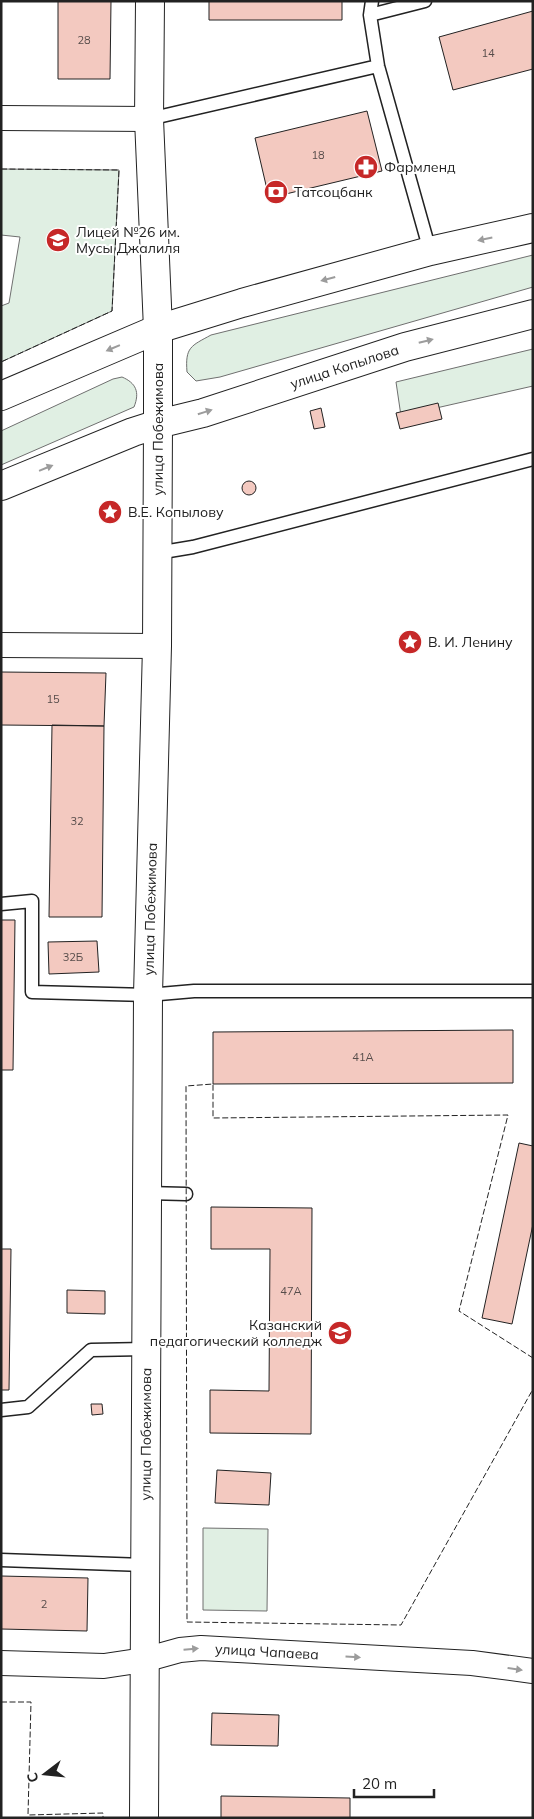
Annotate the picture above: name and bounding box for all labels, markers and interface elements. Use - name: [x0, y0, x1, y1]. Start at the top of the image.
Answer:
- house number: 28: [77, 33, 91, 47]
- house number: 14: [481, 46, 495, 60]
- house number: 18: [311, 148, 325, 162]
- pharmacy icon: Фармленд: [353, 154, 379, 180]
- place label: Фармленд: [384, 158, 456, 176]
- bank icon: Татсоцбанк: [263, 179, 289, 205]
- place label: Татсоцбанк: [294, 183, 373, 201]
- place label: Лицей №26 им. Мусы Джалиля: [76, 223, 180, 257]
- school or university icon: Лицей №26 им. Мусы Джалиля: [45, 227, 71, 253]
- one-way arrow: [478, 235, 493, 243]
- one-way arrow: [320, 275, 335, 283]
- one-way arrow: [419, 337, 434, 345]
- street label: улица Копылова: [288, 341, 401, 393]
- one-way arrow: [106, 344, 120, 352]
- street label: улица Побежимова: [149, 363, 167, 496]
- one-way arrow: [198, 408, 213, 416]
- one-way arrow: [39, 464, 54, 472]
- place icon: В.Е. Копылову: [97, 499, 123, 525]
- place label: В.Е. Копылову: [128, 503, 224, 521]
- place icon: В. И. Ленину: [397, 629, 423, 655]
- place label: В. И. Ленину: [428, 633, 513, 651]
- house number: 15: [46, 692, 60, 706]
- house number: 32: [70, 814, 84, 828]
- street label: улица Побежимова: [140, 842, 161, 976]
- house number: 32Б: [63, 950, 83, 964]
- house number: 41А: [352, 1050, 374, 1064]
- house number: 47А: [280, 1284, 302, 1298]
- place label: Казанский педагогический колледж: [150, 1316, 323, 1350]
- school or university icon: Казанский педагогический колледж: [327, 1320, 353, 1346]
- street label: улица Побежимова: [137, 1368, 155, 1500]
- house number: 2: [41, 1597, 48, 1611]
- street label: улица Чапаева: [215, 1640, 319, 1664]
- one-way arrow: [183, 1645, 199, 1653]
- one-way arrow: [346, 1653, 362, 1661]
- one-way arrow: [508, 1665, 524, 1673]
- north arrow: [20, 1749, 70, 1799]
- scale bar: [354, 1766, 434, 1798]
- text: С: [23, 1770, 42, 1785]
- text: 20 m: [362, 1774, 397, 1793]

